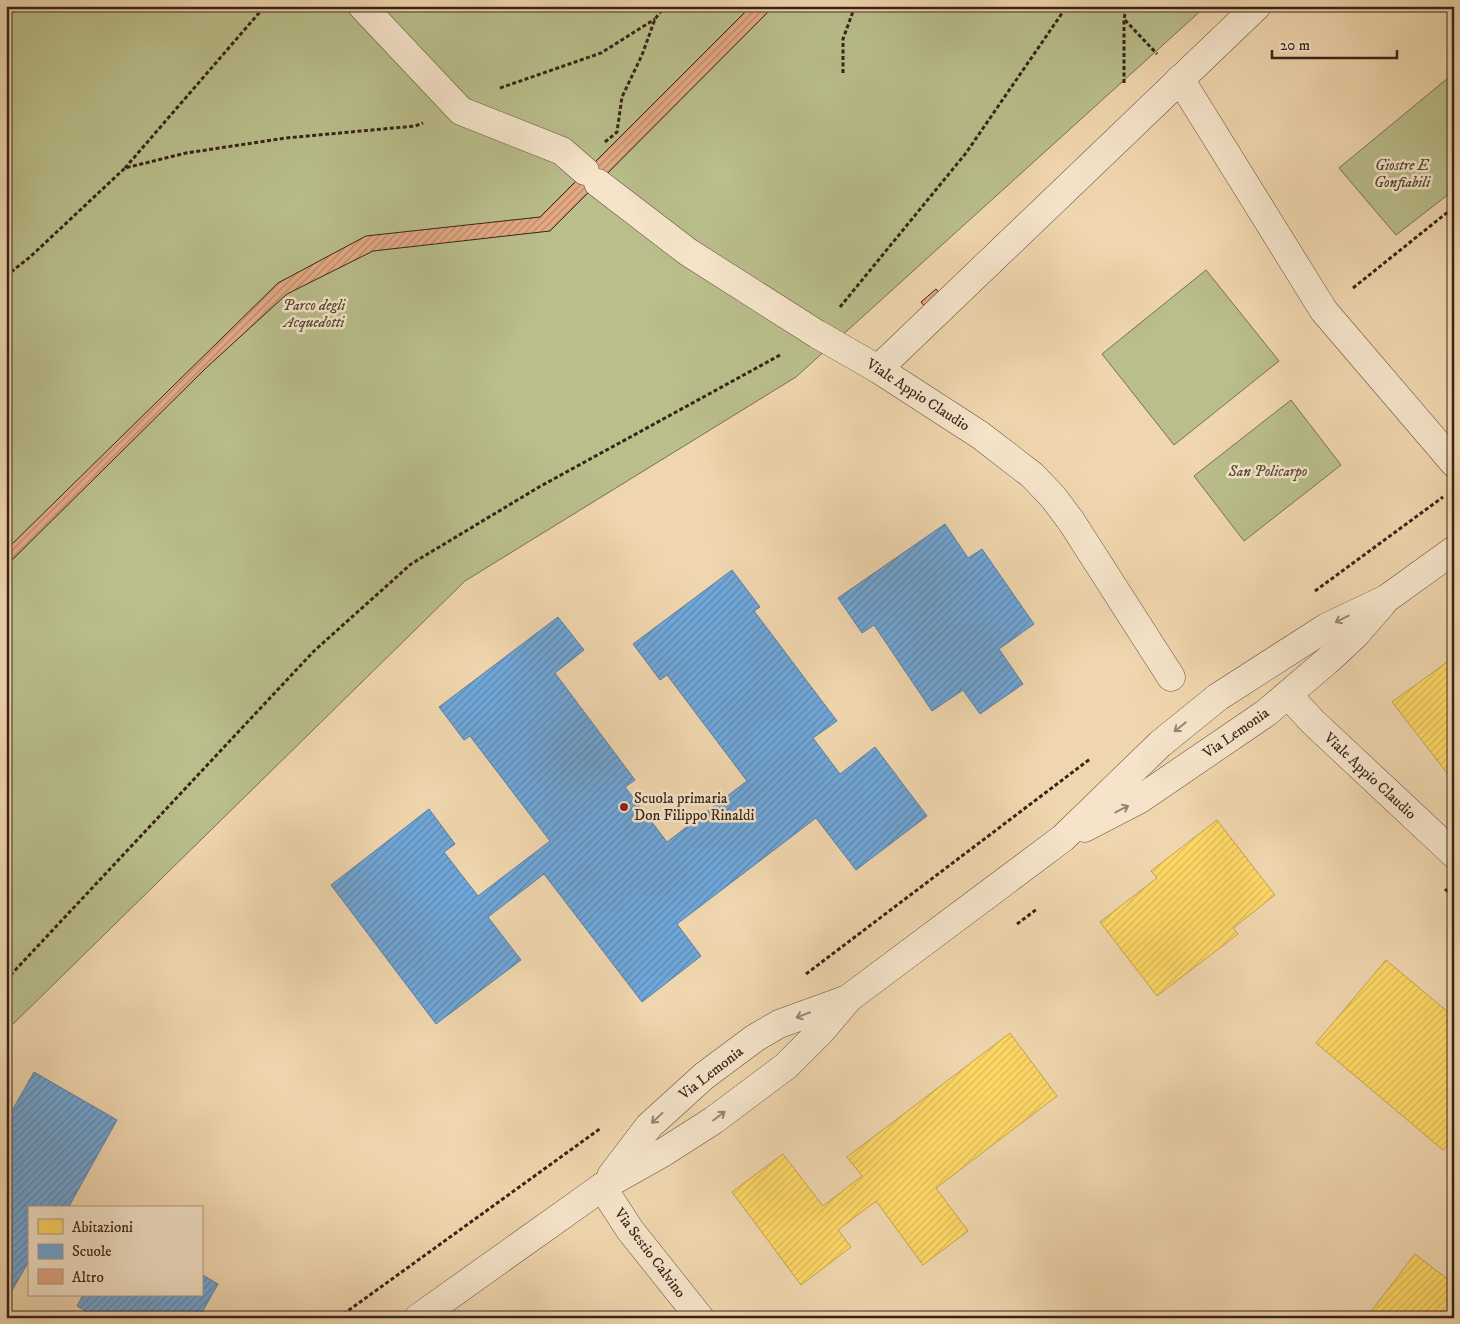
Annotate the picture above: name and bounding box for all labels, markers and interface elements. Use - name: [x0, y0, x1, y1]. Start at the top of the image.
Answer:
- scale bar: [1272, 28, 1398, 60]
- text: 20 m: [1280, 36, 1310, 55]
- park label: Giostre E Gonfiabili: [1374, 156, 1431, 192]
- park label: Parco degli Acquedotti: [282, 296, 346, 332]
- street label: Viale Appio Claudio: [862, 354, 973, 435]
- park label: San Policarpo: [1228, 462, 1308, 481]
- one-way arrow: [1334, 614, 1349, 624]
- street label: Via Lemonia: [1198, 703, 1273, 763]
- one-way arrow: [1174, 722, 1187, 733]
- street label: Viale Appio Claudio: [1319, 728, 1420, 824]
- place label: Scuola primaria Don Filippo Rinaldi: [634, 789, 755, 825]
- marker: Scuola primaria Don Filippo Rinaldi: [618, 801, 630, 813]
- one-way arrow: [1114, 804, 1129, 813]
- one-way arrow: [796, 1011, 811, 1020]
- street label: Via Lemonia: [674, 1042, 747, 1105]
- one-way arrow: [712, 1111, 725, 1122]
- one-way arrow: [651, 1112, 664, 1124]
- street label: Via Sestio Calvino: [609, 1204, 690, 1302]
- legend: [28, 1206, 202, 1296]
- text: Abitazioni: [72, 1218, 133, 1237]
- text: Scuole: [72, 1242, 111, 1261]
- text: Altro: [72, 1268, 104, 1287]

